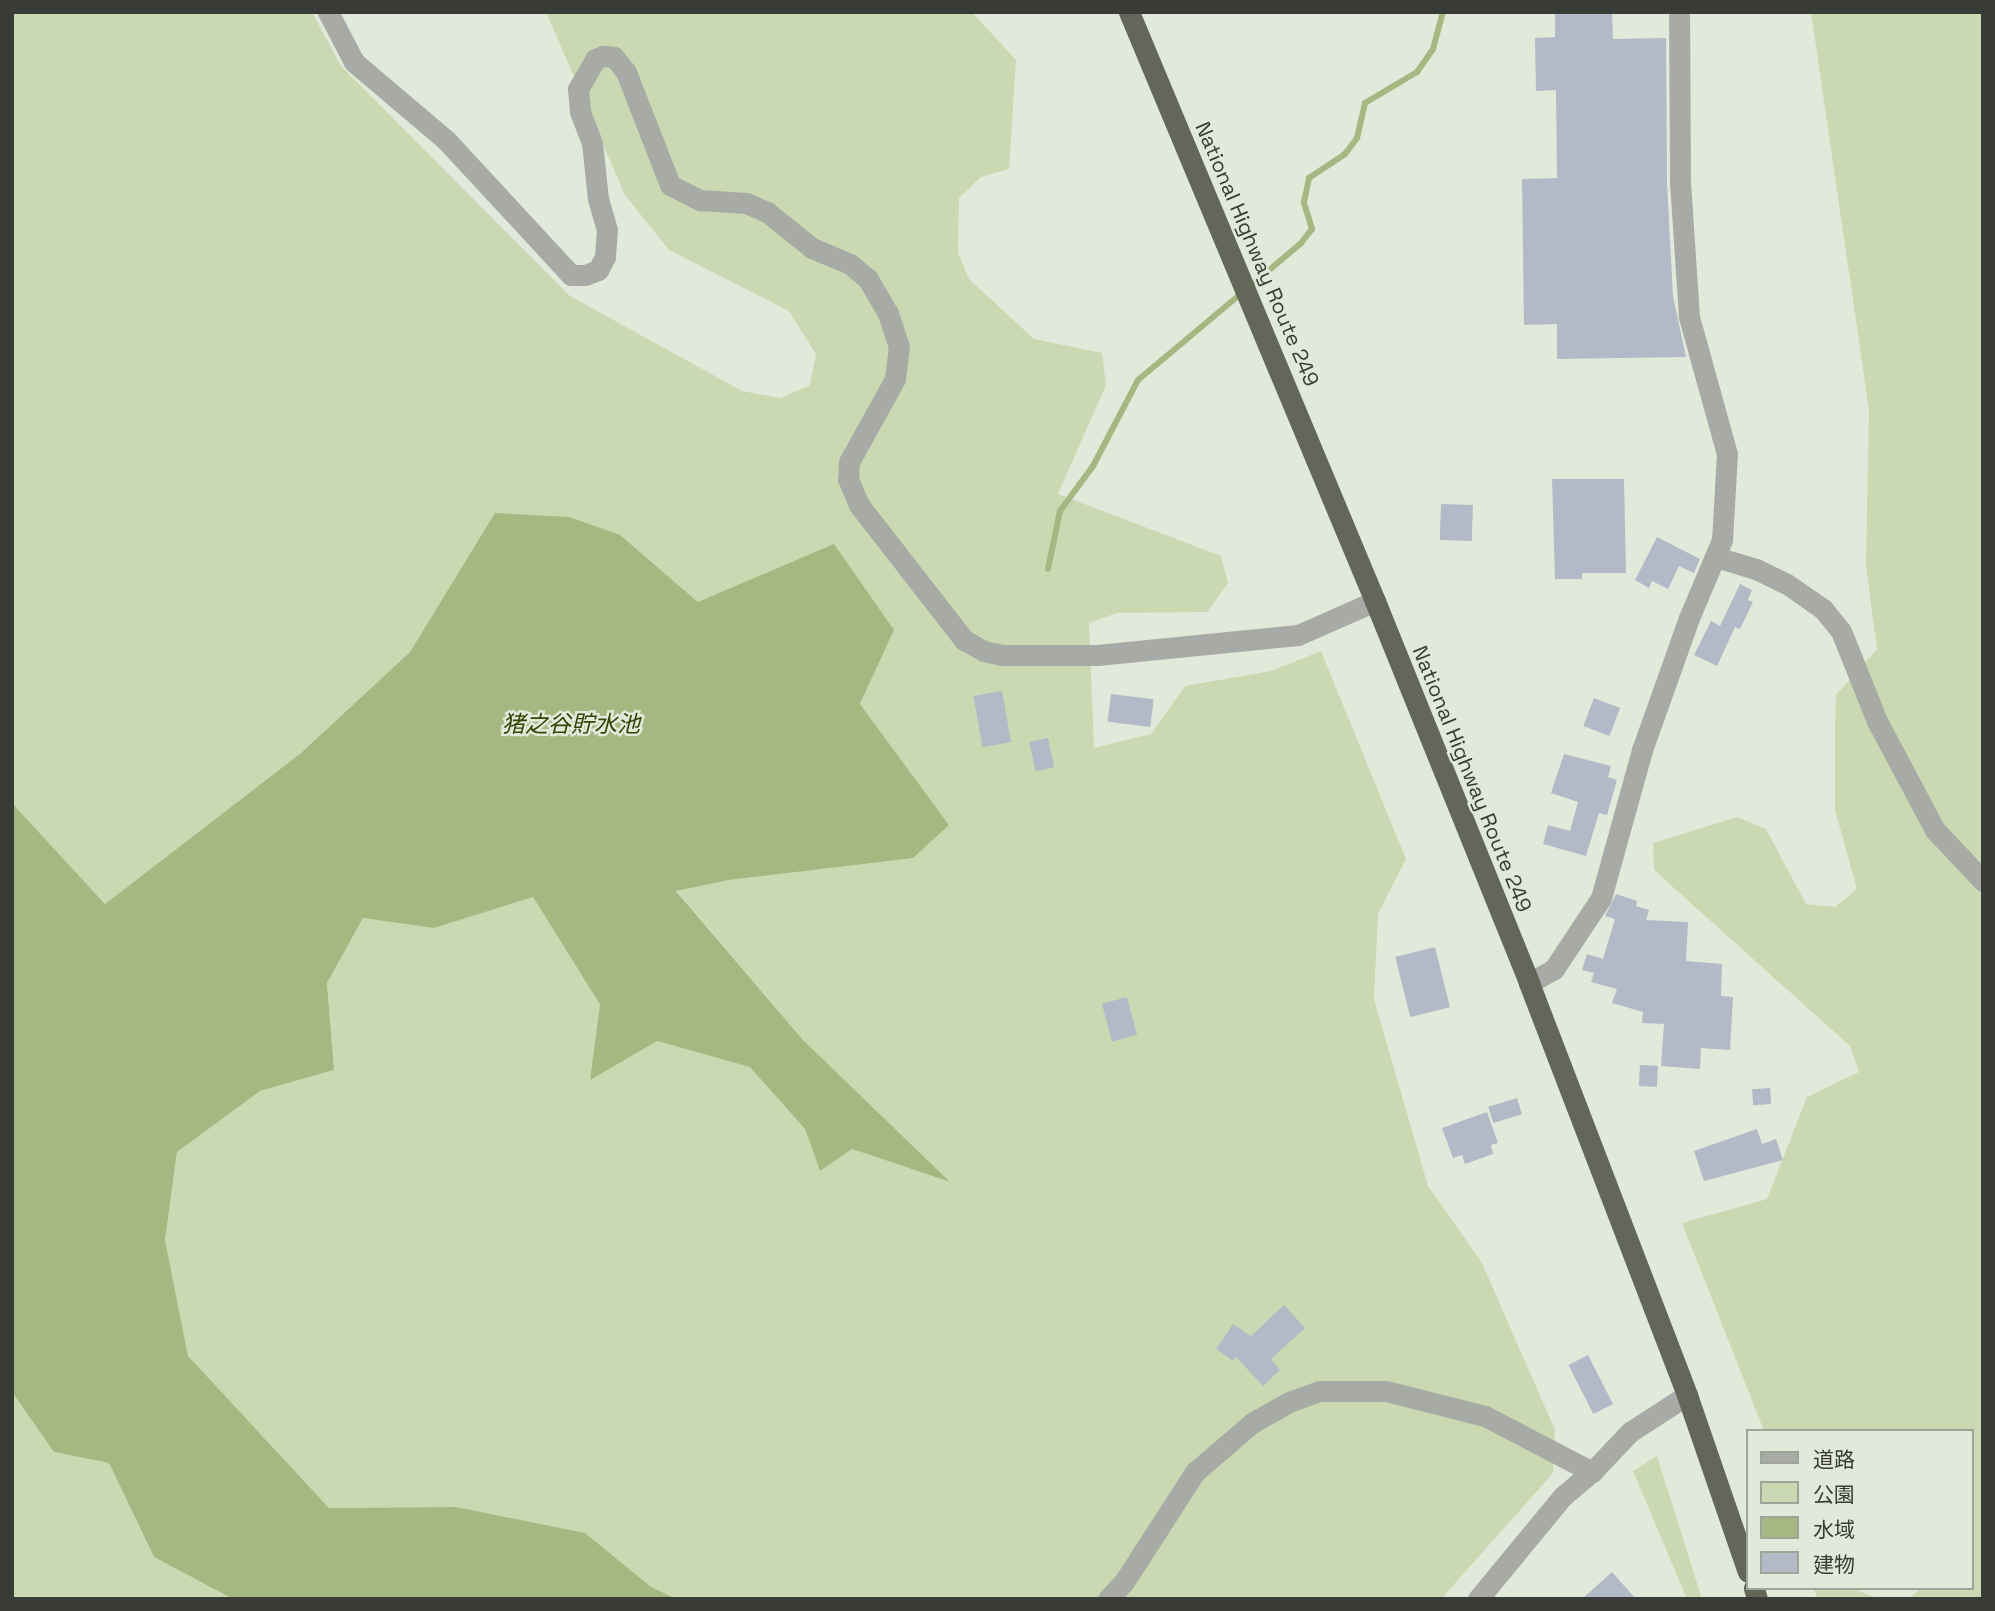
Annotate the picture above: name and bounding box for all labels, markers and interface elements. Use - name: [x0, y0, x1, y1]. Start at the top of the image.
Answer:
- street label: National Highway Route 249: [1190, 118, 1324, 390]
- street label: National Highway Route 249: [1407, 642, 1537, 916]
- water label: 猪之谷貯水池: [502, 710, 640, 738]
- legend: [1746, 1429, 1974, 1590]
- text: 道路: [1813, 1446, 1855, 1473]
- text: 公園: [1813, 1481, 1855, 1508]
- text: 水域: [1813, 1516, 1855, 1543]
- text: 建物: [1813, 1551, 1855, 1578]

